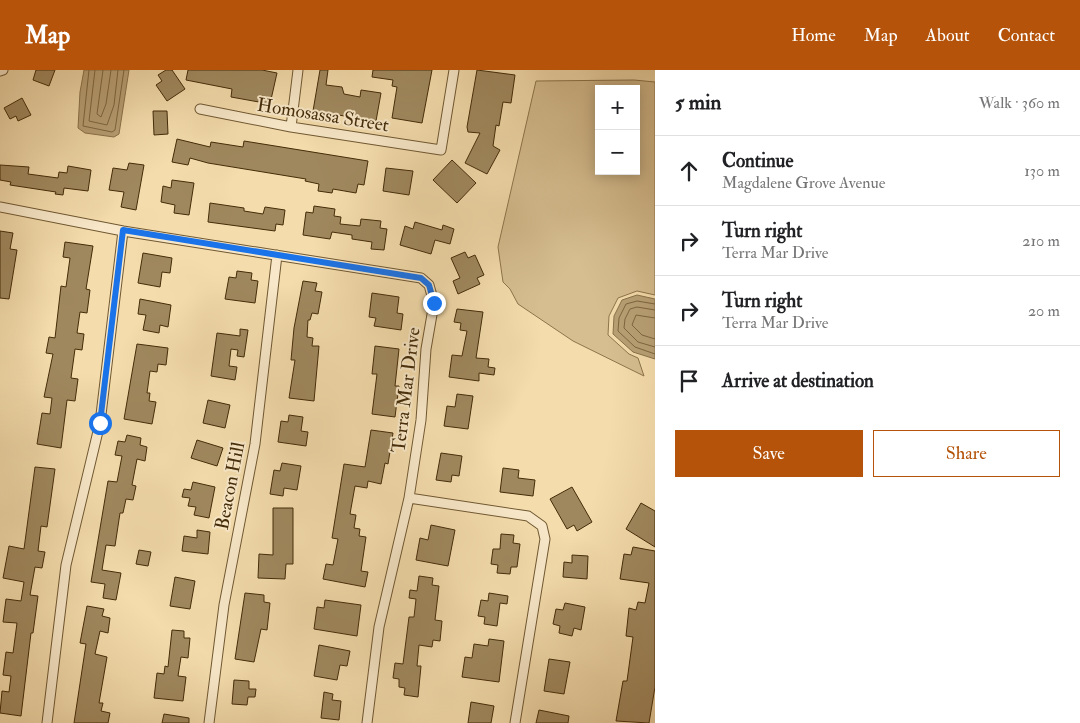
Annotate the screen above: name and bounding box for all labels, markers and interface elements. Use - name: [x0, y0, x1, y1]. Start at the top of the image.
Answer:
- text: Map: [25, 20, 70, 51]
- text: Home: [791, 24, 836, 47]
- text: Map: [864, 24, 898, 47]
- text: About: [926, 24, 970, 47]
- text: Contact: [998, 24, 1055, 47]
- map controls: [595, 85, 640, 175]
- button: +: [595, 85, 640, 130]
- text: 5 min: [675, 89, 721, 116]
- street label: Homosassa Street: [255, 93, 391, 137]
- text: Walk · 360 m: [979, 93, 1060, 113]
- button: −: [595, 130, 640, 175]
- text: Continue: [722, 149, 793, 173]
- icon: ahead: [675, 157, 703, 185]
- text: 130 m: [1024, 161, 1060, 181]
- text: Magdalene Grove Avenue: [722, 173, 885, 193]
- text: Turn right: [722, 219, 802, 243]
- icon: right: [675, 227, 703, 255]
- text: 210 m: [1022, 231, 1060, 251]
- text: Terra Mar Drive: [722, 243, 828, 263]
- text: Turn right: [722, 289, 802, 313]
- route end: [423, 292, 446, 315]
- icon: right: [675, 297, 703, 325]
- text: 20 m: [1028, 301, 1060, 321]
- text: Terra Mar Drive: [722, 313, 828, 333]
- street label: Terra Mar Drive: [386, 326, 426, 454]
- icon: arrive: [675, 367, 703, 395]
- text: Arrive at destination: [722, 369, 874, 393]
- route start: [89, 412, 112, 435]
- button: Save: [675, 430, 863, 477]
- button: Share: [873, 430, 1060, 477]
- street label: Beacon Hill: [210, 440, 250, 532]

